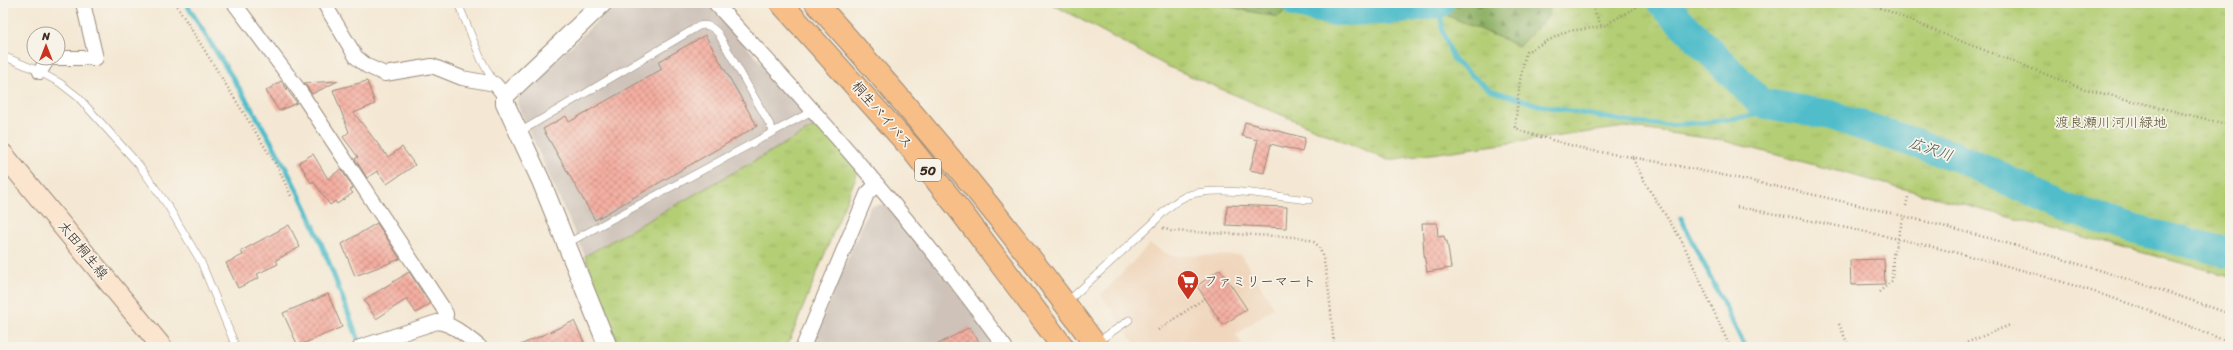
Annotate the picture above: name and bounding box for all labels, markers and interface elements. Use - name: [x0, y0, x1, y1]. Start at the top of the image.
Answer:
- north arrow: [26, 26, 66, 66]
- text: N: [41, 27, 50, 46]
- street label: 桐生バイパス: [845, 75, 919, 155]
- park label: 渡良瀬川河川緑地: [2055, 110, 2167, 135]
- water label: 広沢川: [1905, 129, 1957, 169]
- road number: 50: [915, 159, 941, 181]
- street label: 太田桐生線: [51, 215, 115, 285]
- supermarket icon: ファミリーマート: [1175, 268, 1201, 301]
- place label: ファミリーマート: [1204, 269, 1316, 294]

